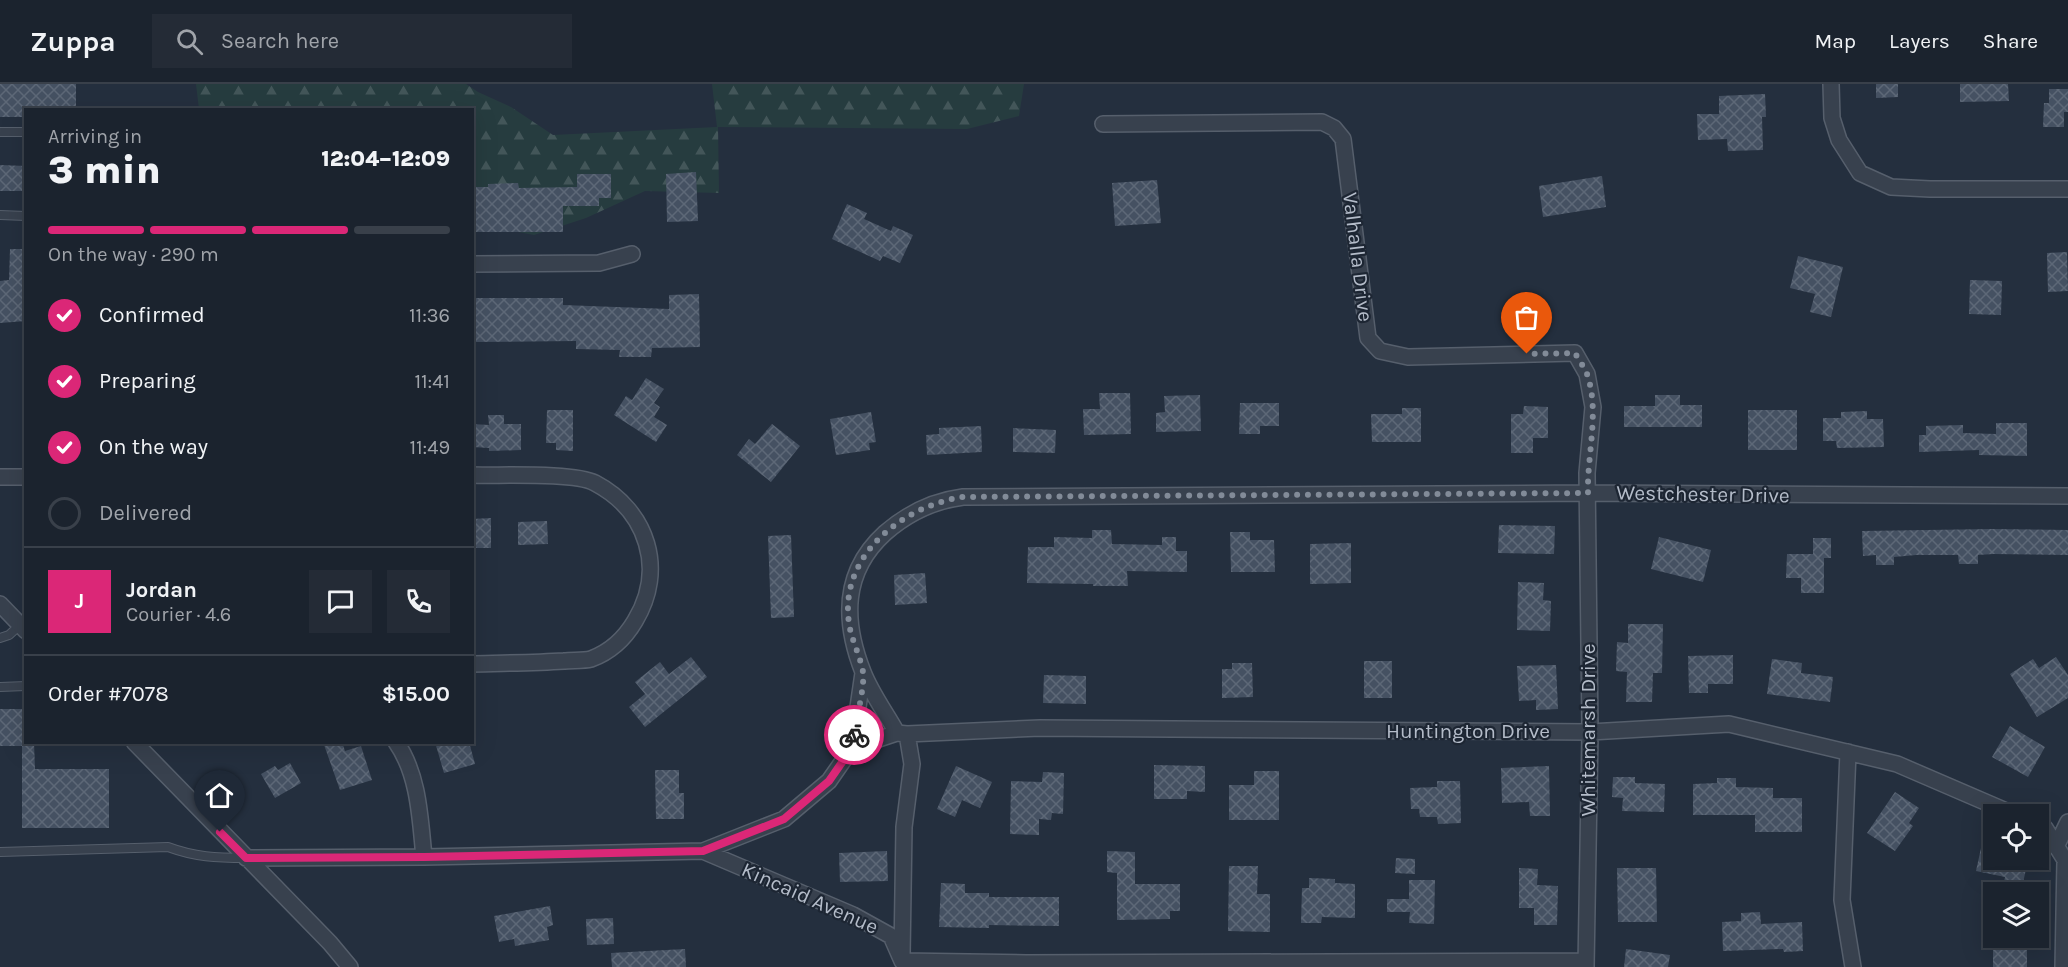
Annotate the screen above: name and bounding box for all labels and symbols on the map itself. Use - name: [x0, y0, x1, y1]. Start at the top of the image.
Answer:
- street label: Valhalla Drive: [1338, 191, 1378, 323]
- pin: [1501, 292, 1552, 354]
- street label: Westchester Drive: [1616, 480, 1790, 508]
- street label: Whitemarsh Drive: [1576, 644, 1600, 816]
- courier: [824, 705, 884, 765]
- street label: Huntington Drive: [1386, 719, 1550, 743]
- pin: [194, 770, 245, 832]
- street label: Kincaid Avenue: [738, 857, 882, 939]

